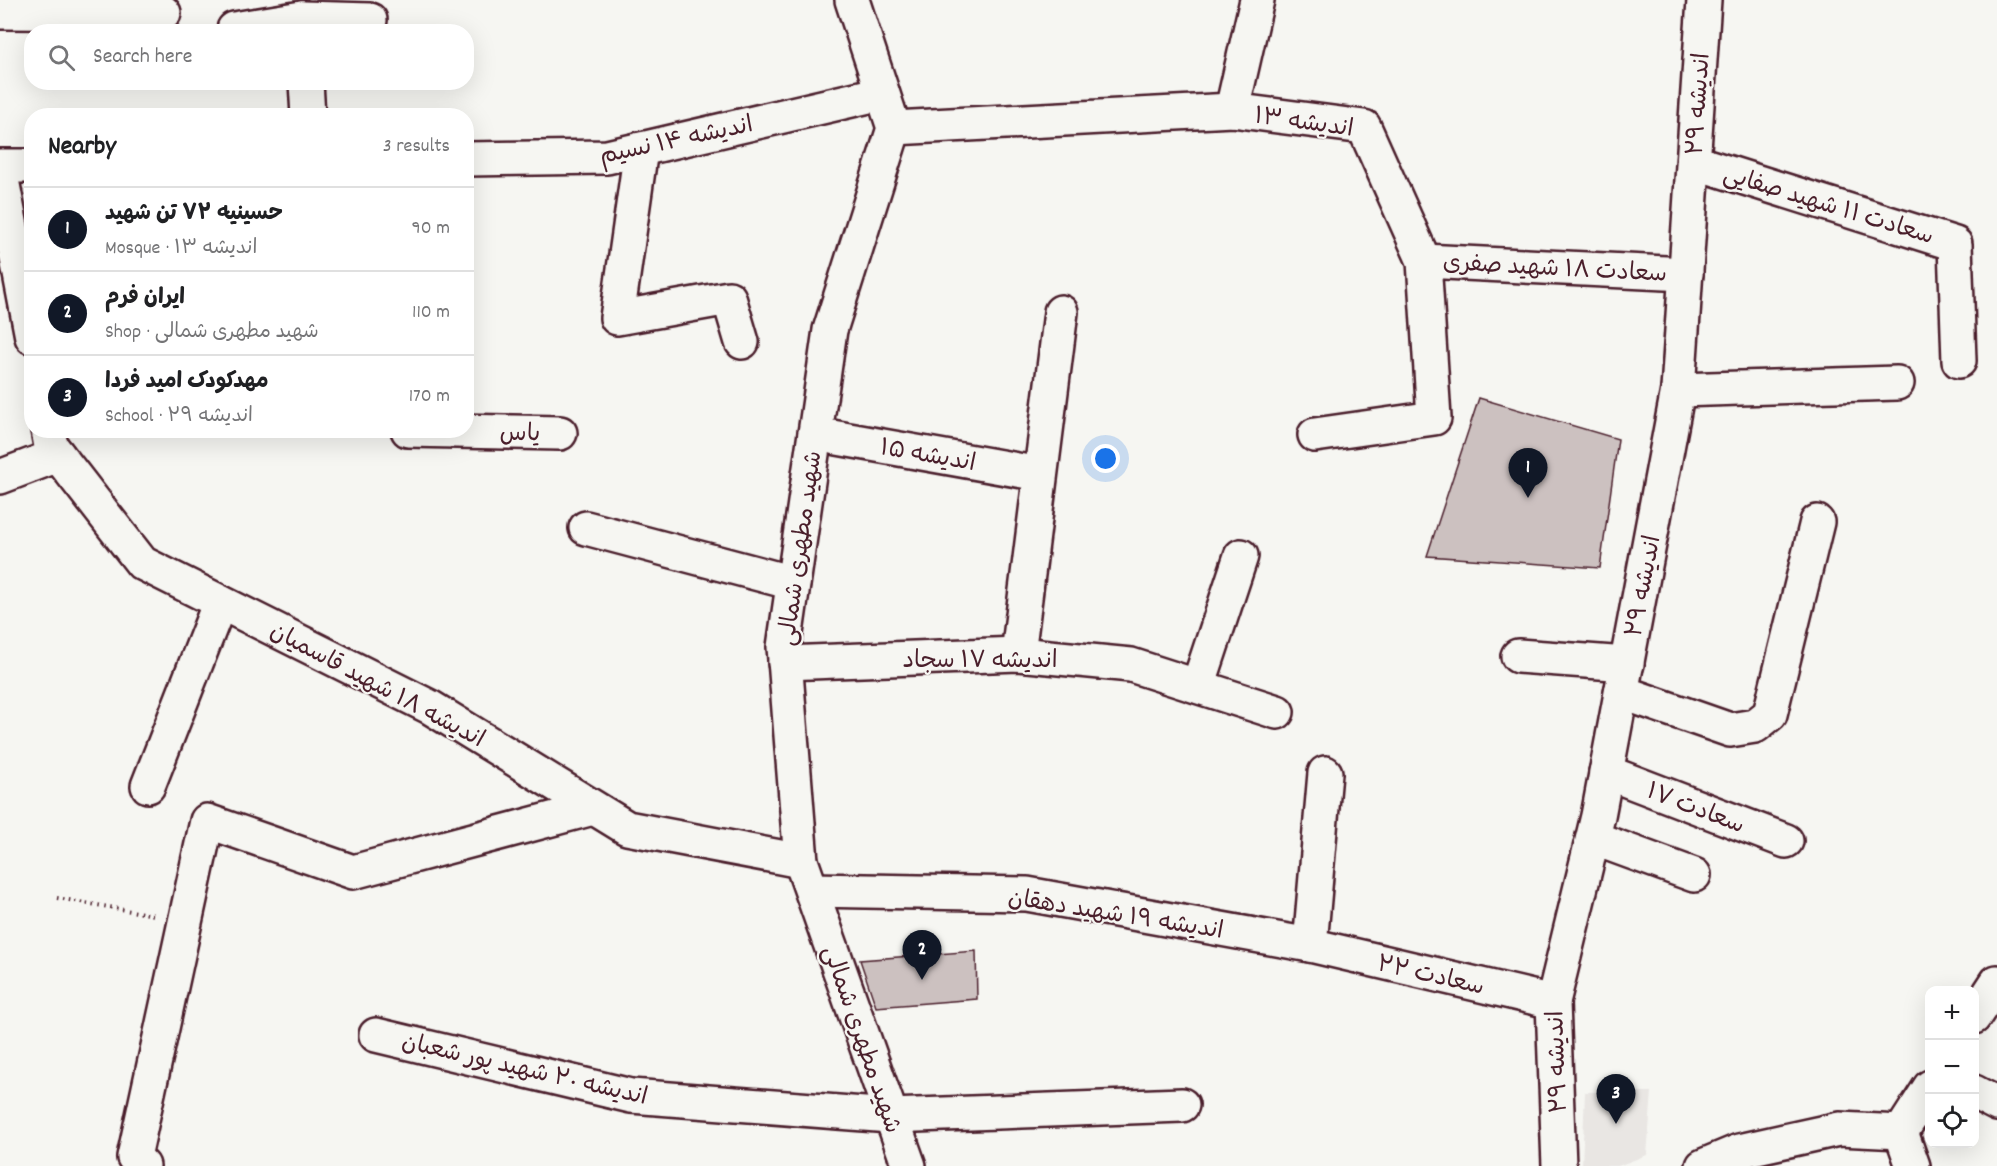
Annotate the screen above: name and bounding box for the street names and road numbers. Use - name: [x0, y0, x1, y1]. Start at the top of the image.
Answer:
- street label: اندیشه ۲۹: [1679, 52, 1721, 157]
- street label: اندیشه ۱۳: [1252, 100, 1355, 148]
- street label: اندیشه ۱۴ نسیم: [597, 109, 756, 175]
- street label: سعادت ۱۱ شهید صفایی: [1719, 159, 1937, 255]
- street label: سعادت ۱۸ شهید صفری: [1442, 247, 1668, 293]
- street label: یاس: [499, 418, 540, 452]
- street label: اندیشه ۱۵: [877, 432, 978, 482]
- street label: شهید مطهری شمالی: [771, 449, 832, 648]
- street label: اندیشه ۲۹: [1618, 533, 1671, 640]
- street label: اندیشه ۱۸ شهید قاسمیان: [263, 616, 490, 758]
- street label: اندیشه ۱۷ سجاد: [902, 645, 1058, 679]
- street label: سعادت ۱۷: [1641, 776, 1749, 844]
- street label: اندیشه ۱۹ شهید دهقان: [1005, 882, 1226, 950]
- street label: شهید مطهری شمالی: [812, 942, 908, 1138]
- street label: سعادت ۲۲: [1373, 948, 1487, 1006]
- street label: اندیشه ۲۹: [1540, 1010, 1578, 1114]
- street label: اندیشه ۲۰ شهید پور شعبان: [398, 1026, 651, 1116]

